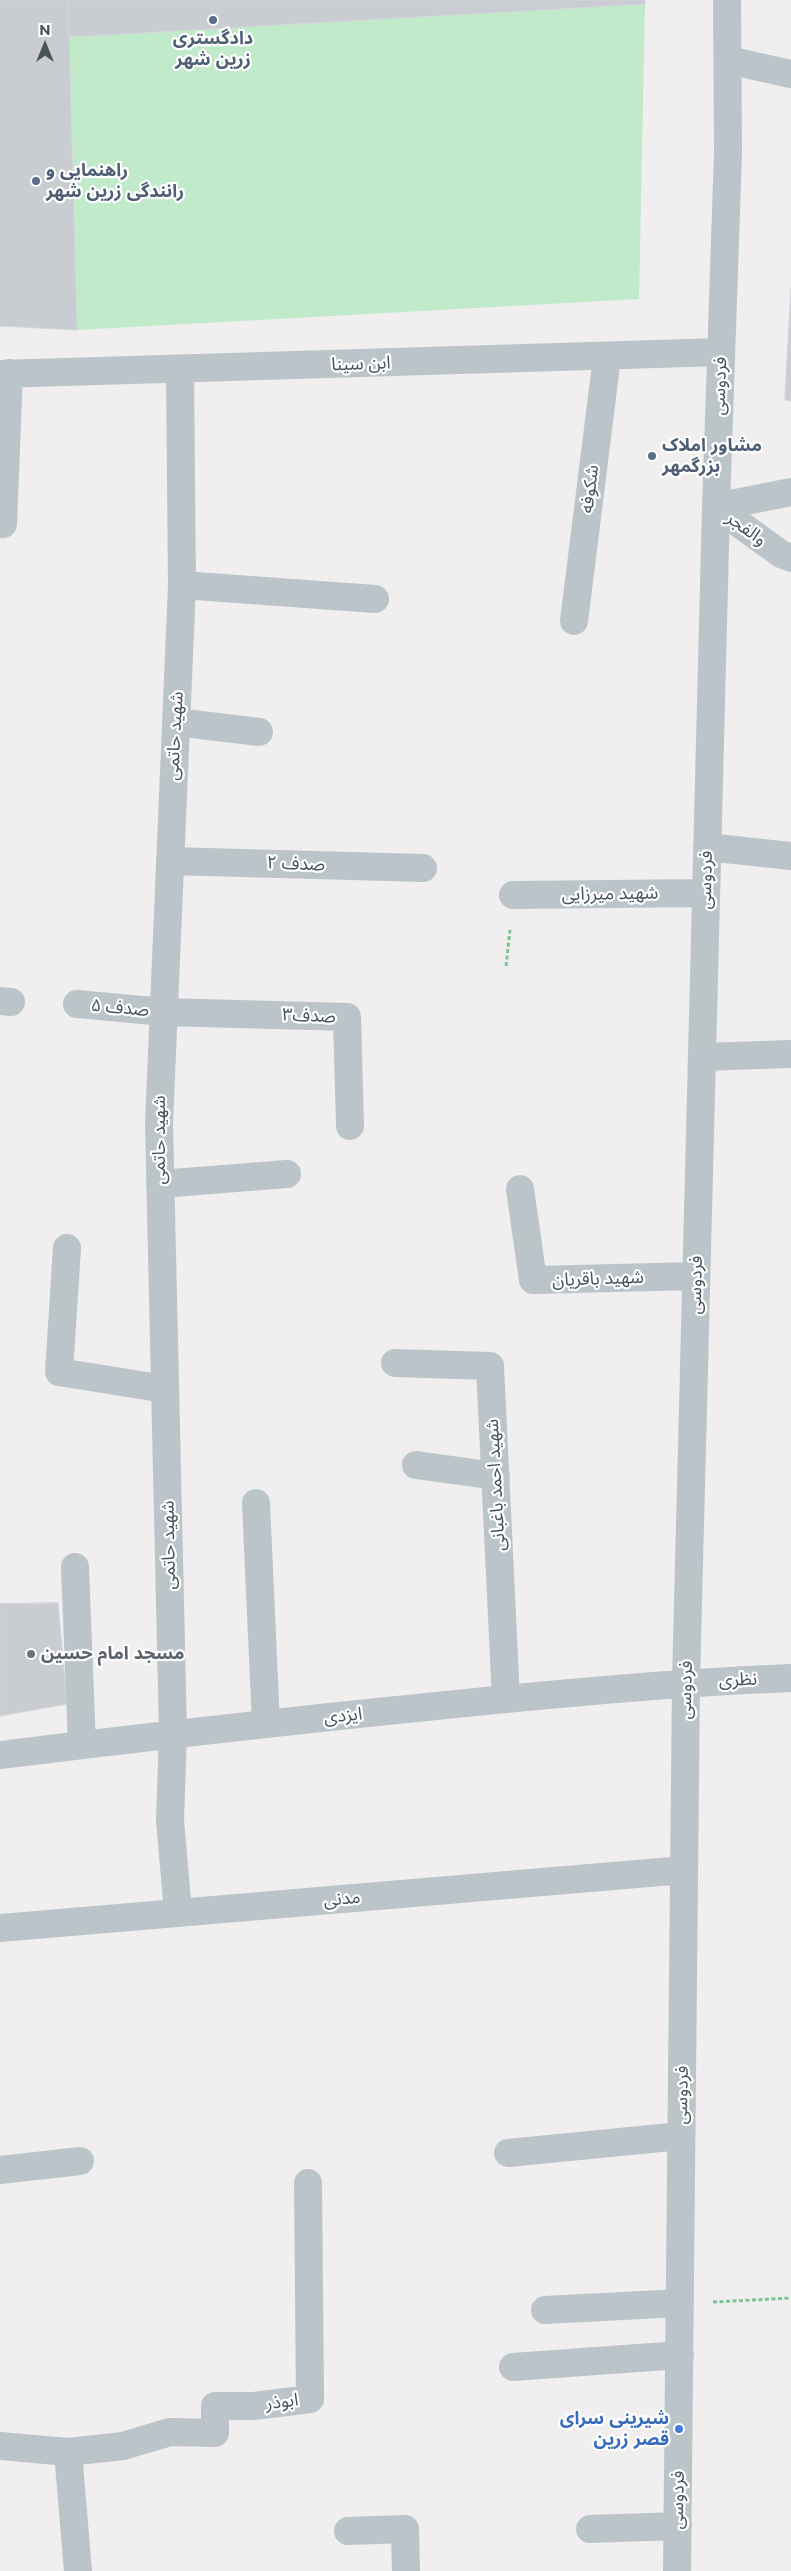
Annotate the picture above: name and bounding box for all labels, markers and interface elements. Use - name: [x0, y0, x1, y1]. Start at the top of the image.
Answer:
- marker: دادگستری زرین شهر: [207, 14, 219, 26]
- north arrow: [20, 20, 70, 70]
- text: N: [39, 21, 51, 39]
- place label: دادگستری زرین شهر: [173, 28, 253, 70]
- place label: راهنمایی و رانندگی زرین شهر: [46, 160, 184, 202]
- marker: راهنمایی و رانندگی زرین شهر: [30, 175, 42, 187]
- street label: ابن سینا: [331, 352, 391, 376]
- street label: فردوسی: [708, 356, 732, 416]
- place label: مشاور املاک بزرگمهر: [662, 435, 762, 478]
- marker: مشاور املاک بزرگمهر: [646, 450, 658, 462]
- street label: شکوفه: [576, 464, 604, 514]
- street label: والفجر: [722, 507, 770, 551]
- street label: شهید حاتمی: [162, 691, 188, 781]
- street label: فردوسی: [695, 851, 717, 909]
- street label: صدف ۲: [266, 852, 326, 876]
- street label: شهید میرزایی: [562, 882, 658, 906]
- street label: صدف ۵: [90, 995, 150, 1021]
- street label: صدف۳: [282, 1004, 336, 1028]
- street label: شهید حاتمی: [149, 1095, 171, 1185]
- street label: فردوسی: [685, 1256, 707, 1314]
- street label: شهید باقریان: [552, 1267, 644, 1291]
- street label: شهید احمد باغبانی: [482, 1418, 510, 1552]
- street label: شهید حاتمی: [157, 1500, 181, 1590]
- place label: مسجد امام حسین: [41, 1643, 185, 1665]
- marker: مسجد امام حسین: [25, 1648, 37, 1660]
- street label: فردوسی: [675, 1661, 697, 1719]
- street label: نظری: [718, 1669, 758, 1691]
- street label: ایزدی: [323, 1703, 363, 1729]
- street label: مدنی: [323, 1887, 361, 1911]
- street label: فردوسی: [671, 2066, 693, 2124]
- street label: ابوذر: [264, 2389, 300, 2415]
- place label: شیرینی سرای قصر زرین: [560, 2408, 669, 2450]
- marker: شیرینی سرای قصر زرین: [673, 2423, 685, 2435]
- street label: فردوسی: [667, 2471, 689, 2529]

